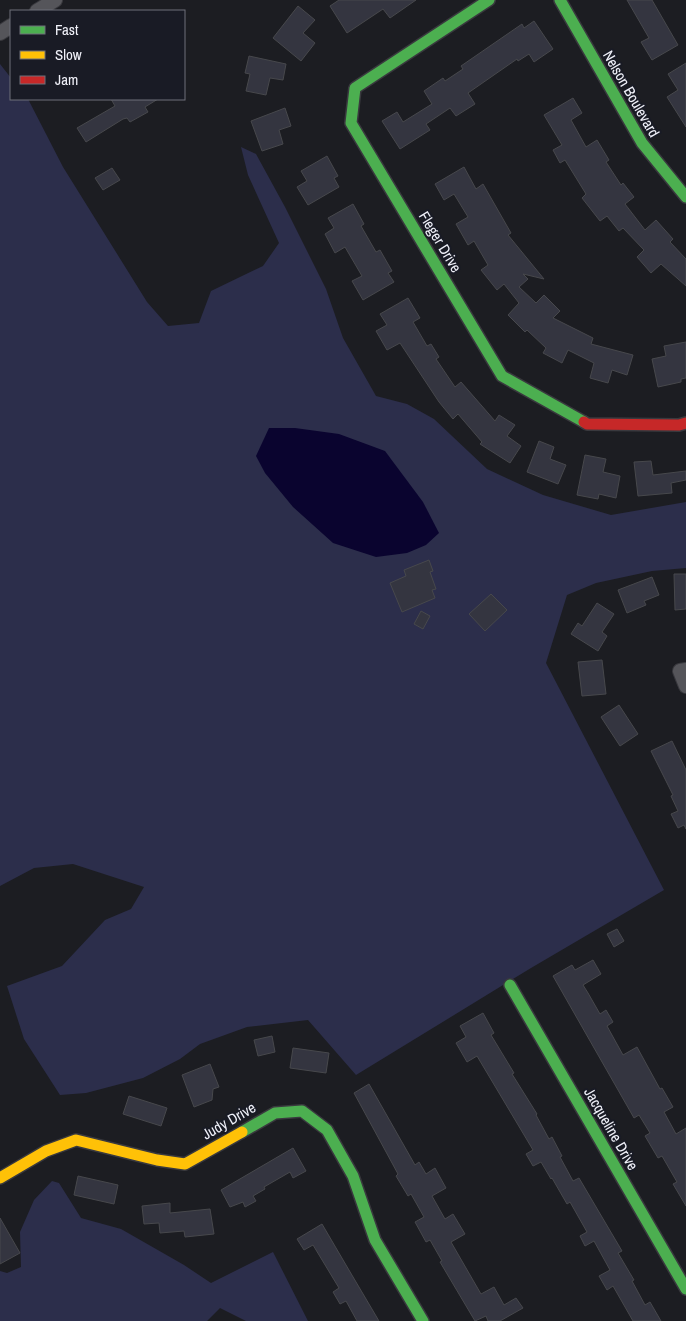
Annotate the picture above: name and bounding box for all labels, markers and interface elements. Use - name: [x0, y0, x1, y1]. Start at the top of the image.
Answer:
- legend: [10, 10, 185, 100]
- text: Fast: [55, 19, 79, 40]
- text: Slow: [55, 44, 82, 65]
- street label: Nelson Boulevard: [598, 46, 665, 141]
- text: Jam: [55, 69, 78, 90]
- street label: Fleger Drive: [414, 207, 467, 276]
- street label: Jacqueline Drive: [579, 1084, 644, 1174]
- street label: Judy Drive: [198, 1097, 260, 1144]

